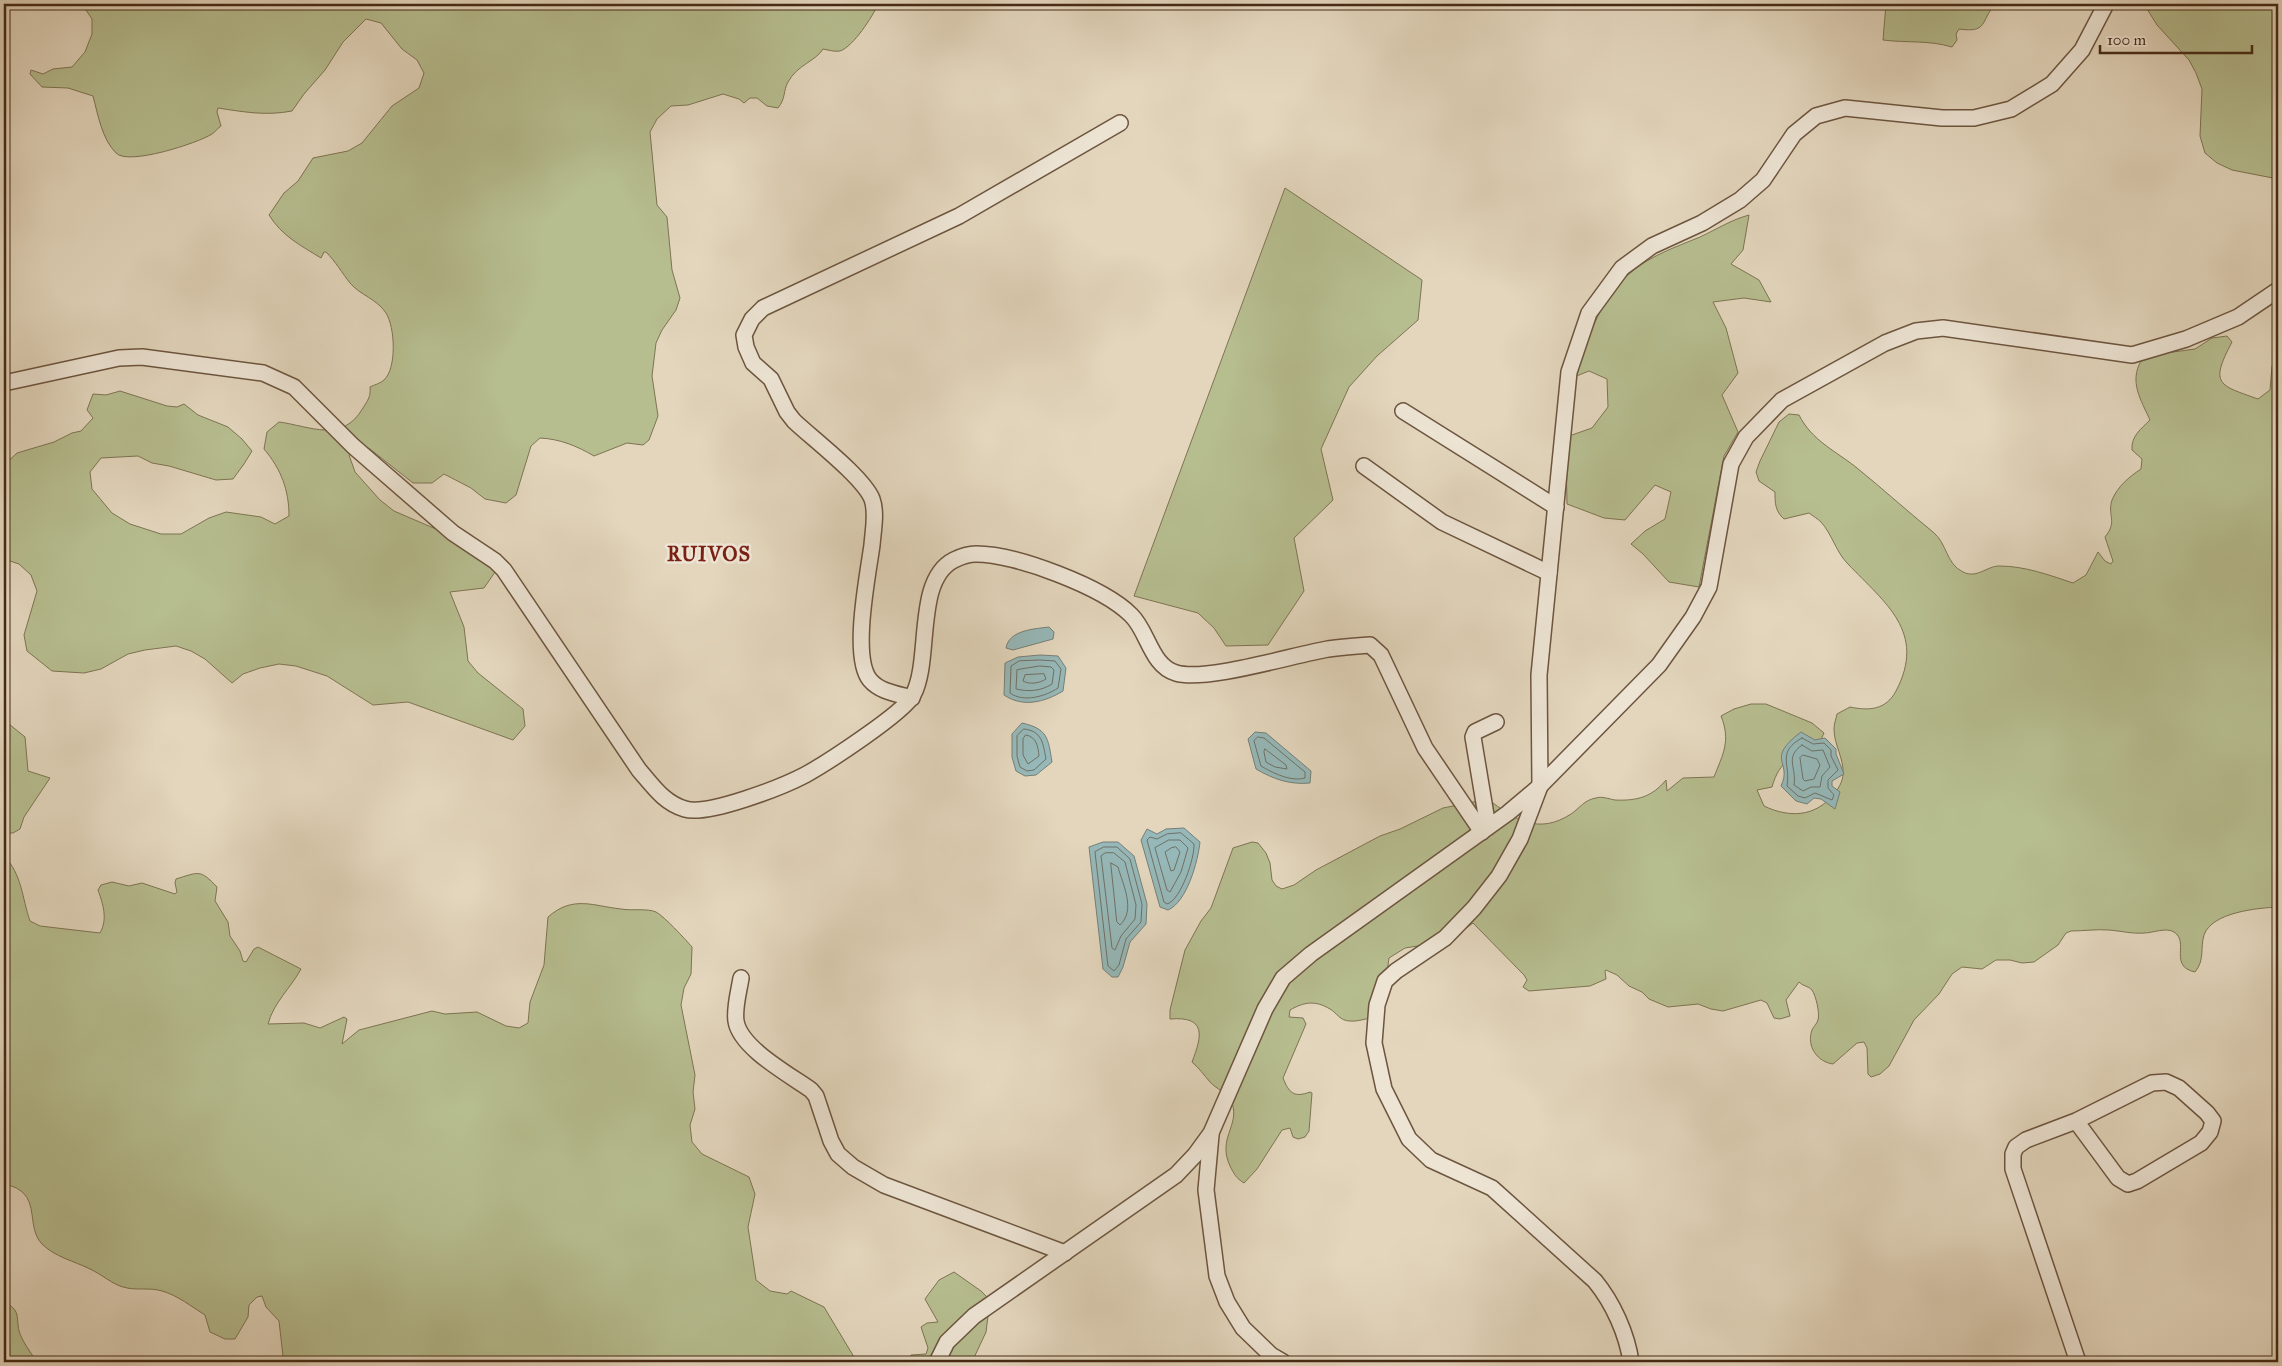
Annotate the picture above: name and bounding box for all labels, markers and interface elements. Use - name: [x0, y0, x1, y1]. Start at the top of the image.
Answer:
- scale bar: [2100, 22, 2252, 54]
- text: 100 m: [2107, 31, 2147, 49]
- district label: RUIVOS: [667, 542, 751, 566]

